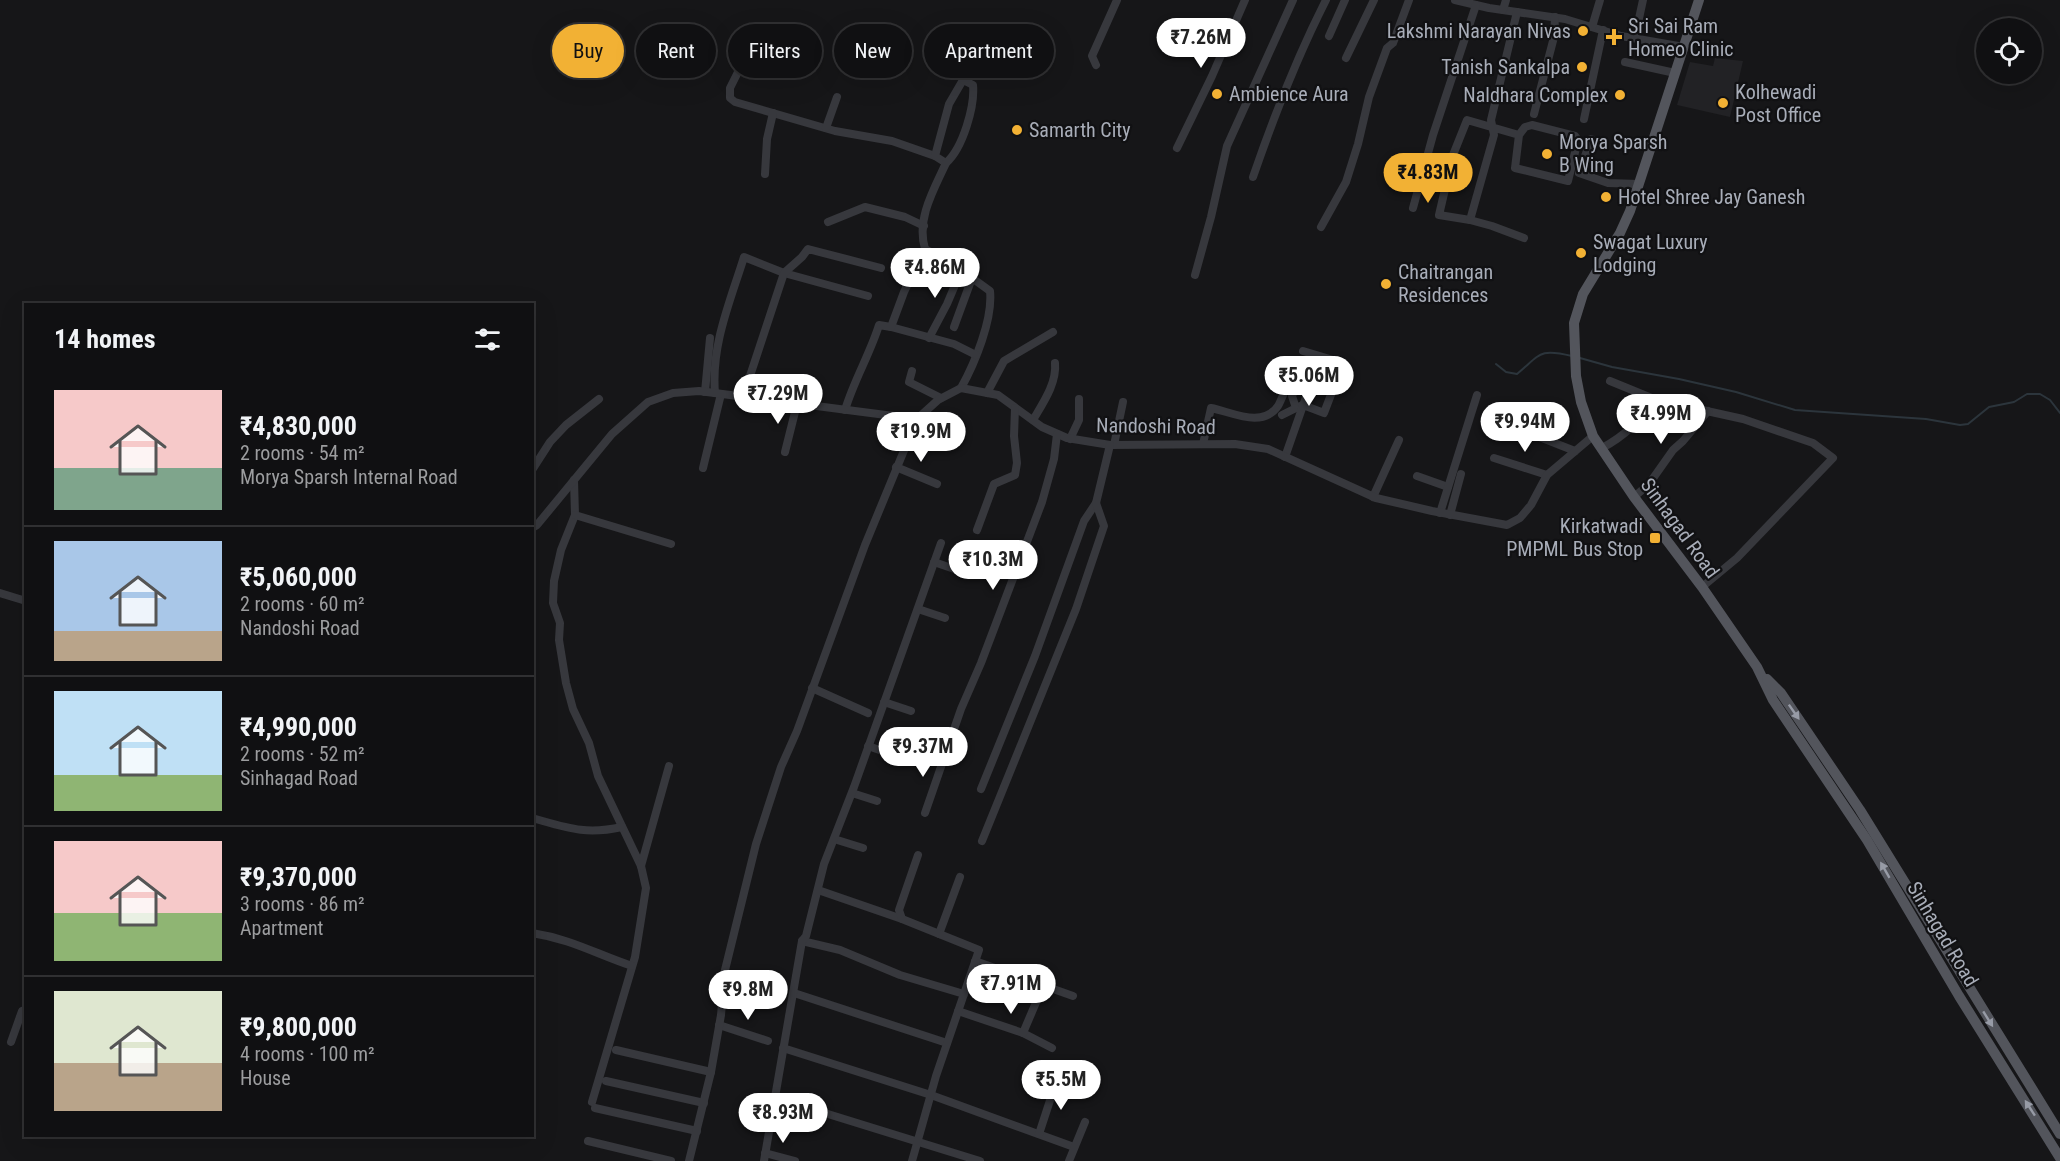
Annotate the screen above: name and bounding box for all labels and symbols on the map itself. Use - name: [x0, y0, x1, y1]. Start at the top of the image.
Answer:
- place label: Sri Sai Ram Homeo Clinic: [1628, 14, 1734, 61]
- pin: ₹7.26M: [1152, 18, 1250, 69]
- place label: Lakshmi Narayan Nivas: [1387, 19, 1571, 43]
- marker: Lakshmi Narayan Nivas: [1576, 24, 1590, 38]
- marker: Sri Sai Ram Homeo Clinic: [1605, 28, 1623, 46]
- place label: Tanish Sankalpa: [1441, 55, 1570, 79]
- marker: Tanish Sankalpa: [1575, 60, 1589, 74]
- place label: Kolhewadi Post Office: [1735, 80, 1821, 127]
- place label: Ambience Aura: [1229, 82, 1349, 106]
- place label: Naldhara Complex: [1463, 83, 1608, 107]
- marker: Ambience Aura: [1210, 87, 1224, 101]
- marker: Naldhara Complex: [1613, 88, 1627, 102]
- marker: Kolhewadi Post Office: [1716, 96, 1730, 110]
- place label: Samarth City: [1029, 118, 1131, 142]
- marker: Samarth City: [1010, 123, 1024, 137]
- place label: Morya Sparsh B Wing: [1559, 130, 1667, 177]
- marker: Morya Sparsh B Wing: [1540, 147, 1554, 161]
- pin: ₹4.83M: [1379, 153, 1477, 204]
- place label: Hotel Shree Jay Ganesh: [1618, 185, 1805, 209]
- marker: Hotel Shree Jay Ganesh: [1599, 190, 1613, 204]
- place label: Swagat Luxury Lodging: [1593, 230, 1708, 277]
- marker: Swagat Luxury Lodging: [1574, 246, 1588, 260]
- pin: ₹4.86M: [886, 248, 984, 299]
- place label: Chaitrangan Residences: [1398, 260, 1493, 307]
- marker: Chaitrangan Residences: [1379, 277, 1393, 291]
- pin: ₹5.06M: [1260, 356, 1358, 407]
- pin: ₹7.29M: [729, 374, 827, 425]
- pin: ₹4.99M: [1612, 394, 1710, 445]
- pin: ₹9.94M: [1476, 402, 1574, 453]
- pin: ₹19.9M: [872, 412, 970, 463]
- street label: Nandoshi Road: [1096, 413, 1216, 439]
- street label: Sinhagad Road: [1636, 473, 1724, 583]
- place label: Kirkatwadi PMPML Bus Stop: [1506, 514, 1643, 561]
- marker: Kirkatwadi PMPML Bus Stop: [1648, 531, 1662, 545]
- pin: ₹10.3M: [944, 540, 1042, 591]
- one-way arrow: [1788, 704, 1800, 720]
- pin: ₹9.37M: [874, 727, 972, 778]
- one-way arrow: [1879, 862, 1890, 878]
- street label: Sinhagad Road: [1902, 877, 1984, 991]
- pin: ₹7.91M: [962, 964, 1060, 1015]
- pin: ₹9.8M: [706, 970, 790, 1021]
- one-way arrow: [1983, 1011, 1994, 1027]
- pin: ₹5.5M: [1019, 1060, 1103, 1111]
- pin: ₹8.93M: [734, 1093, 832, 1144]
- one-way arrow: [2025, 1100, 2036, 1116]

